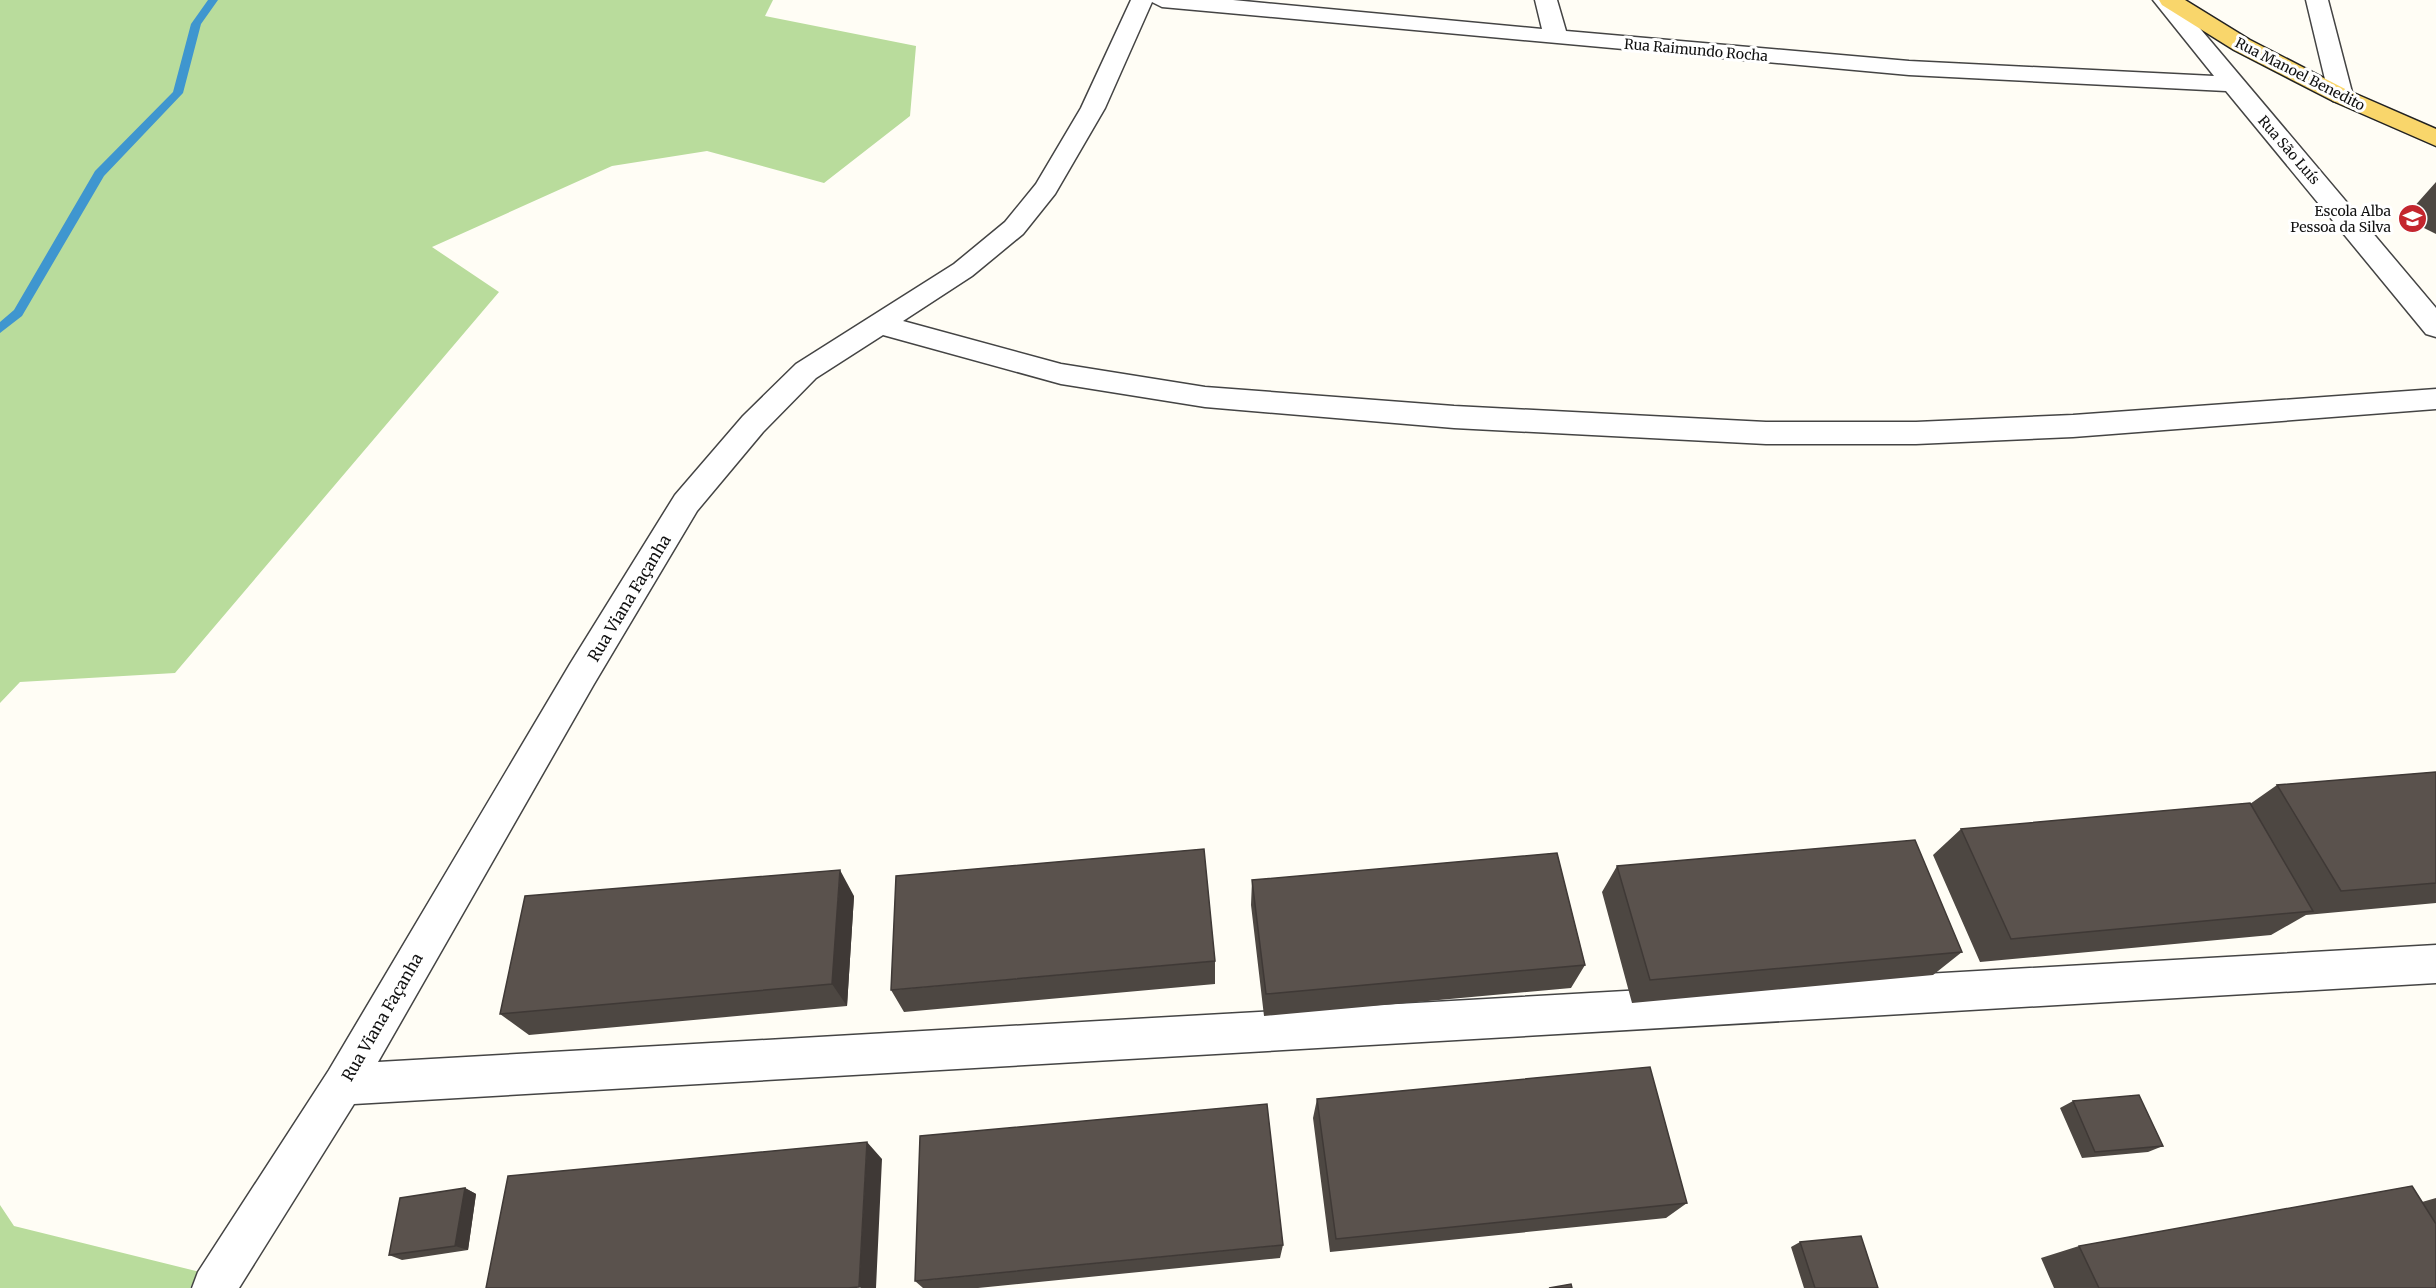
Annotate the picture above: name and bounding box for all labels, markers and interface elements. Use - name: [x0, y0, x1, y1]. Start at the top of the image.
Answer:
- street label: Rua Manoel Benedito: [2232, 33, 2368, 115]
- street label: Rua Raimundo Rocha: [1623, 35, 1769, 65]
- street label: Rua São Luís: [2254, 112, 2324, 188]
- place label: Escola Alba Pessoa da Silva: [2290, 202, 2391, 236]
- school or university icon: Escola Alba Pessoa da Silva: [2396, 203, 2428, 235]
- street label: Rua Viana Façanha: [583, 531, 675, 665]
- street label: Rua Viana Façanha: [337, 949, 427, 1085]

